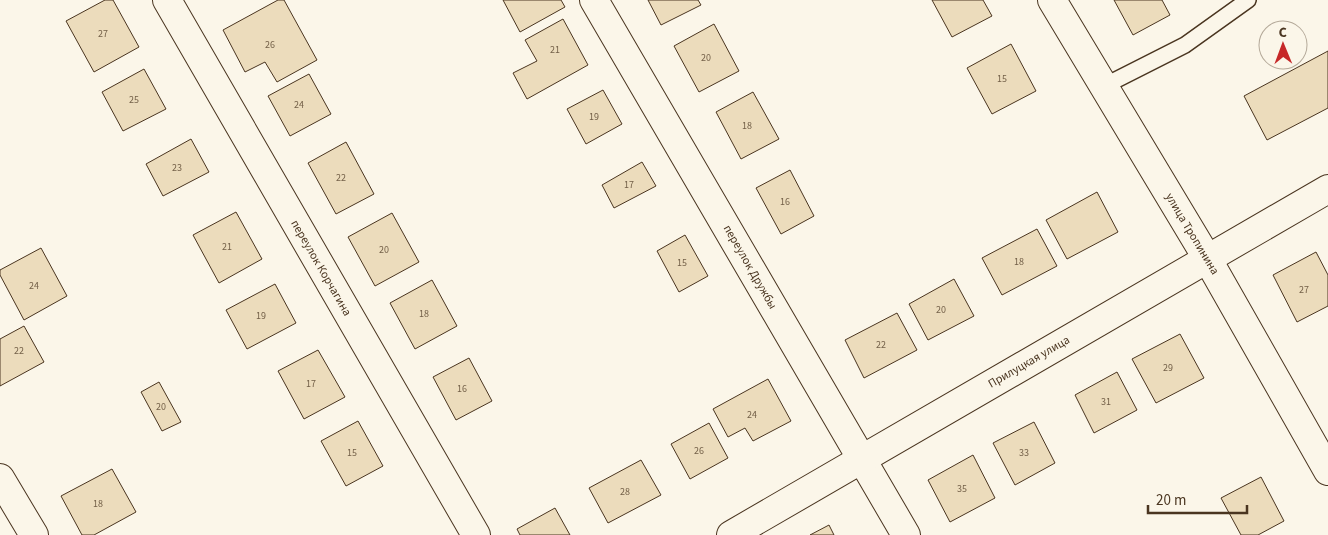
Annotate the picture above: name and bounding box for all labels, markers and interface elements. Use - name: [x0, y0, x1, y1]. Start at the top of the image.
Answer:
- north arrow: [1258, 20, 1308, 70]
- text: С: [1279, 23, 1287, 43]
- house number: 27: [98, 27, 108, 41]
- house number: 26: [265, 38, 275, 52]
- house number: 21: [550, 43, 560, 57]
- house number: 20: [701, 51, 711, 65]
- house number: 15: [997, 72, 1007, 86]
- house number: 25: [129, 93, 139, 107]
- house number: 24: [294, 98, 304, 112]
- house number: 19: [589, 110, 599, 124]
- house number: 18: [742, 119, 752, 133]
- house number: 23: [172, 161, 182, 175]
- house number: 22: [336, 171, 346, 185]
- house number: 17: [624, 178, 634, 192]
- street label: улица Тропинина: [1161, 190, 1223, 278]
- house number: 16: [780, 195, 790, 209]
- street label: переулок Корчагина: [286, 217, 356, 319]
- street label: переулок Дружбы: [719, 222, 781, 312]
- house number: 21: [222, 240, 232, 254]
- house number: 20: [379, 243, 389, 257]
- house number: 18: [1014, 255, 1024, 269]
- house number: 15: [677, 256, 687, 270]
- house number: 24: [29, 279, 39, 293]
- house number: 27: [1299, 283, 1309, 297]
- house number: 20: [936, 303, 946, 317]
- house number: 18: [419, 307, 429, 321]
- house number: 19: [256, 309, 266, 323]
- street label: Прилуцкая улица: [985, 332, 1073, 392]
- house number: 22: [876, 338, 886, 352]
- house number: 22: [14, 344, 24, 358]
- house number: 29: [1163, 361, 1173, 375]
- house number: 17: [306, 377, 316, 391]
- house number: 16: [457, 382, 467, 396]
- house number: 31: [1101, 395, 1111, 409]
- house number: 20: [156, 400, 166, 414]
- house number: 24: [747, 408, 757, 422]
- house number: 26: [694, 444, 704, 458]
- house number: 15: [347, 446, 357, 460]
- house number: 33: [1019, 446, 1029, 460]
- house number: 35: [957, 482, 967, 496]
- scale bar: [1148, 482, 1247, 514]
- house number: 28: [620, 485, 630, 499]
- text: 20 m: [1156, 490, 1186, 511]
- house number: 18: [93, 497, 103, 511]

